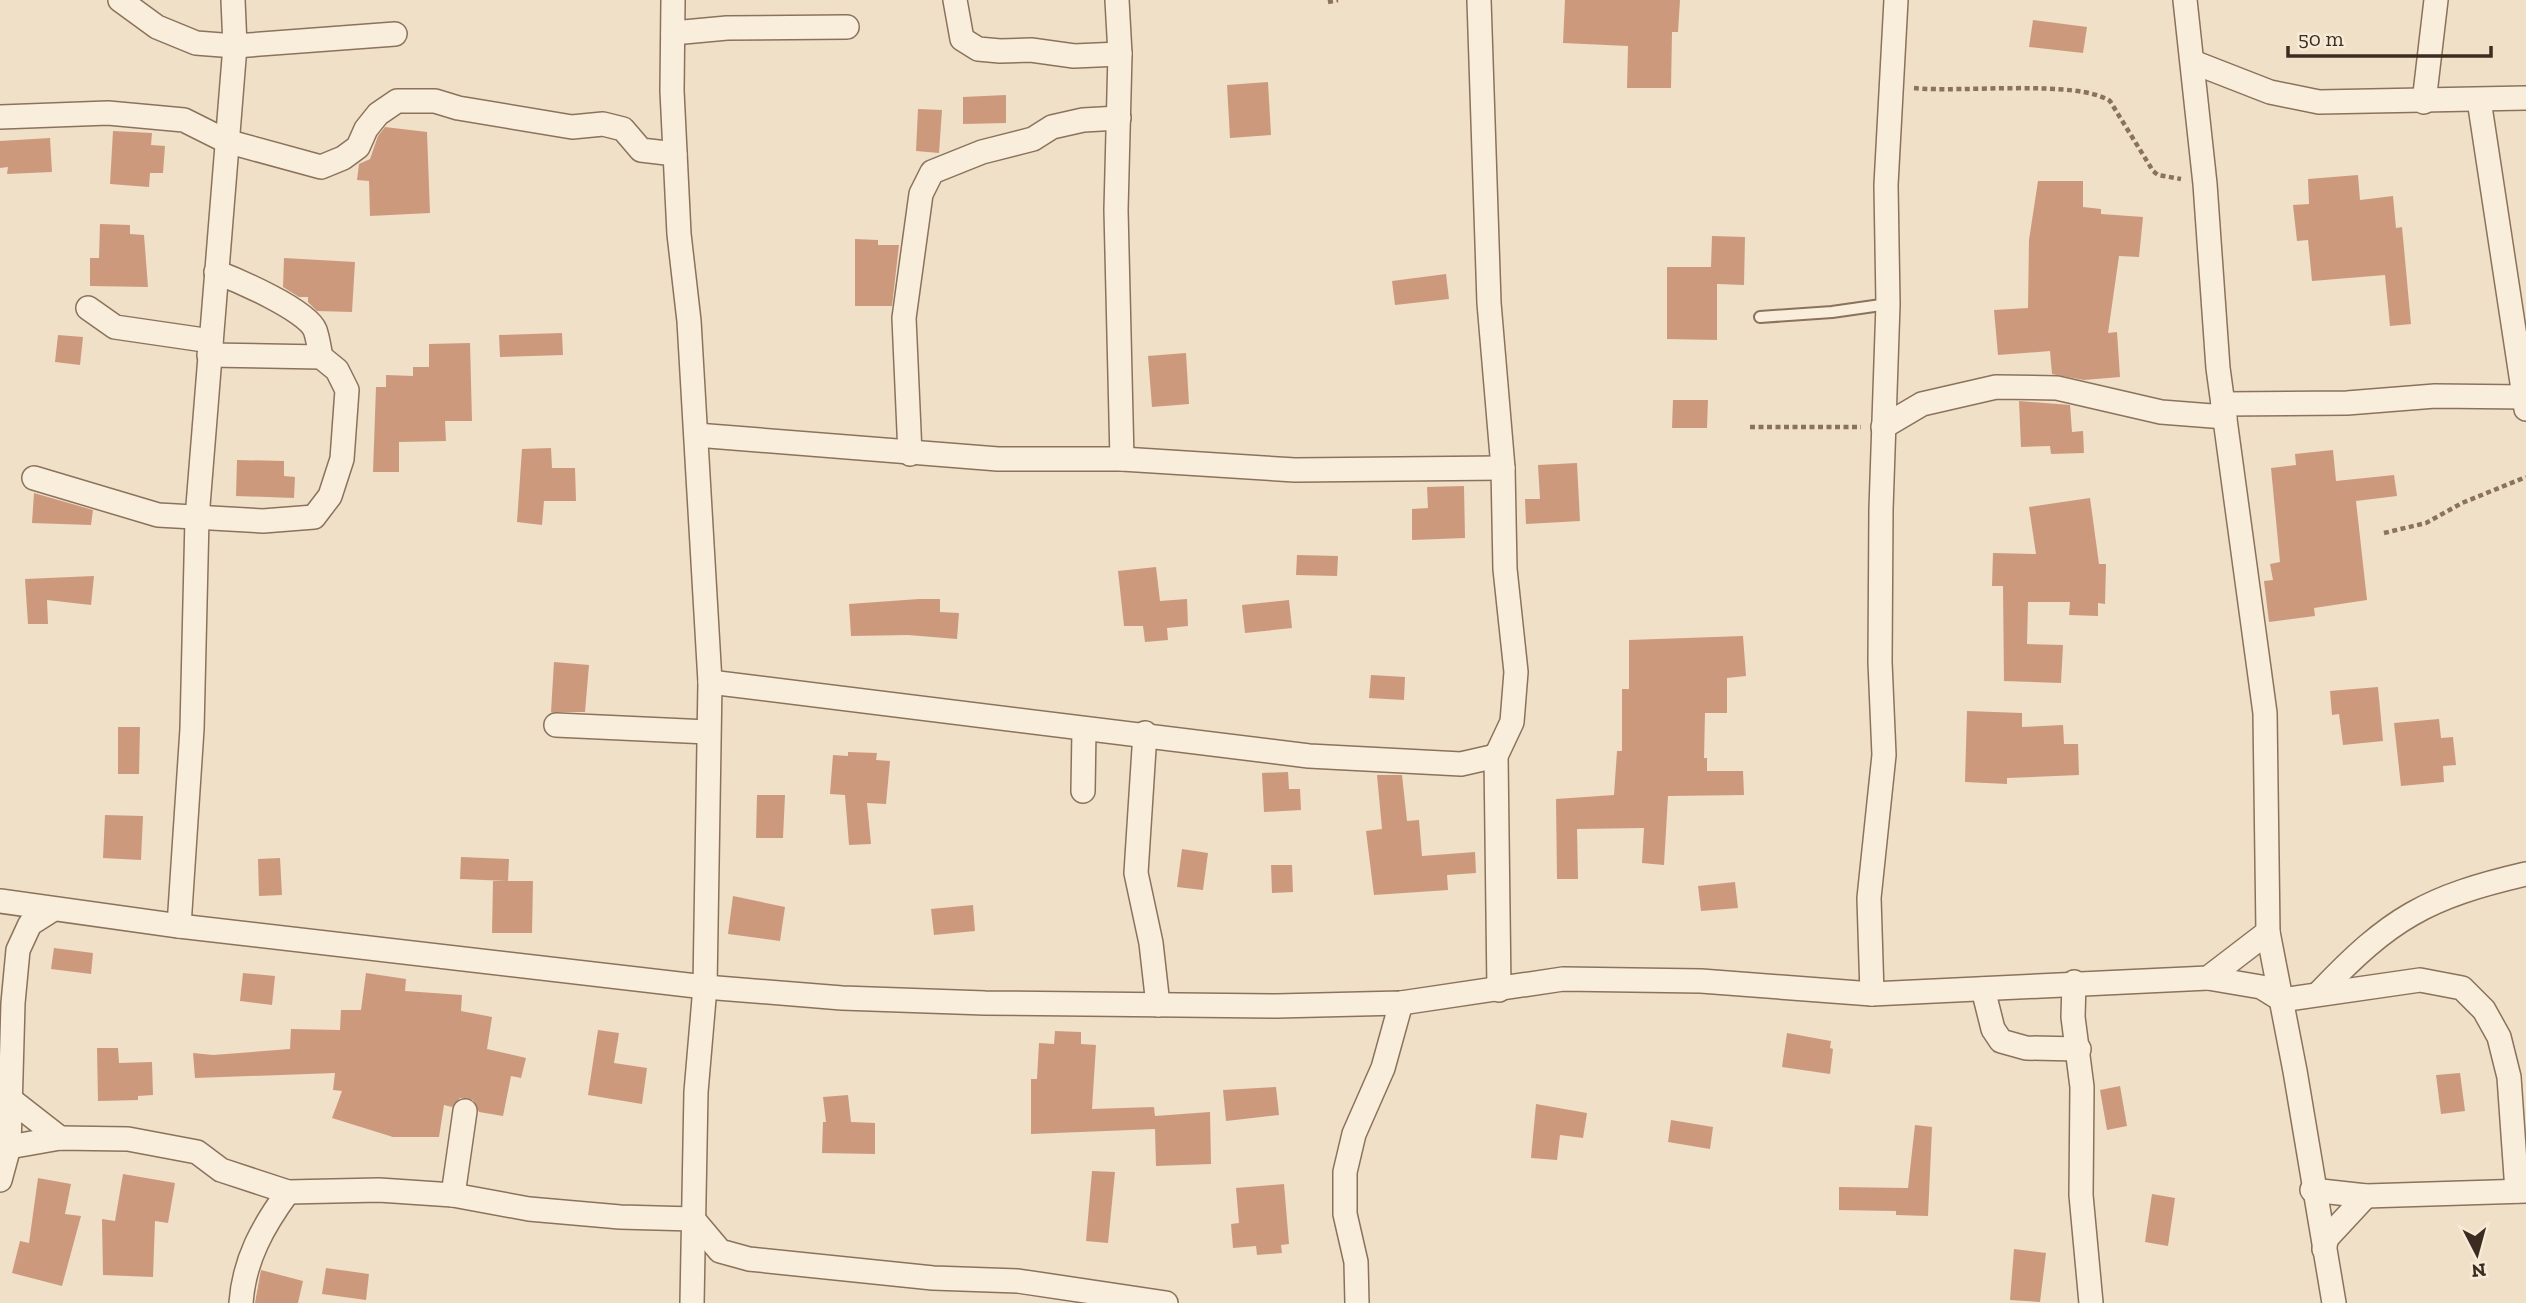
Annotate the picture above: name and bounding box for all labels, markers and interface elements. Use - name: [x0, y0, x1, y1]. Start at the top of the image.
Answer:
- scale bar: [2288, 14, 2491, 58]
- text: 50 m: [2298, 26, 2344, 51]
- north arrow: [2442, 1219, 2512, 1289]
- text: N: [2470, 1258, 2487, 1283]

